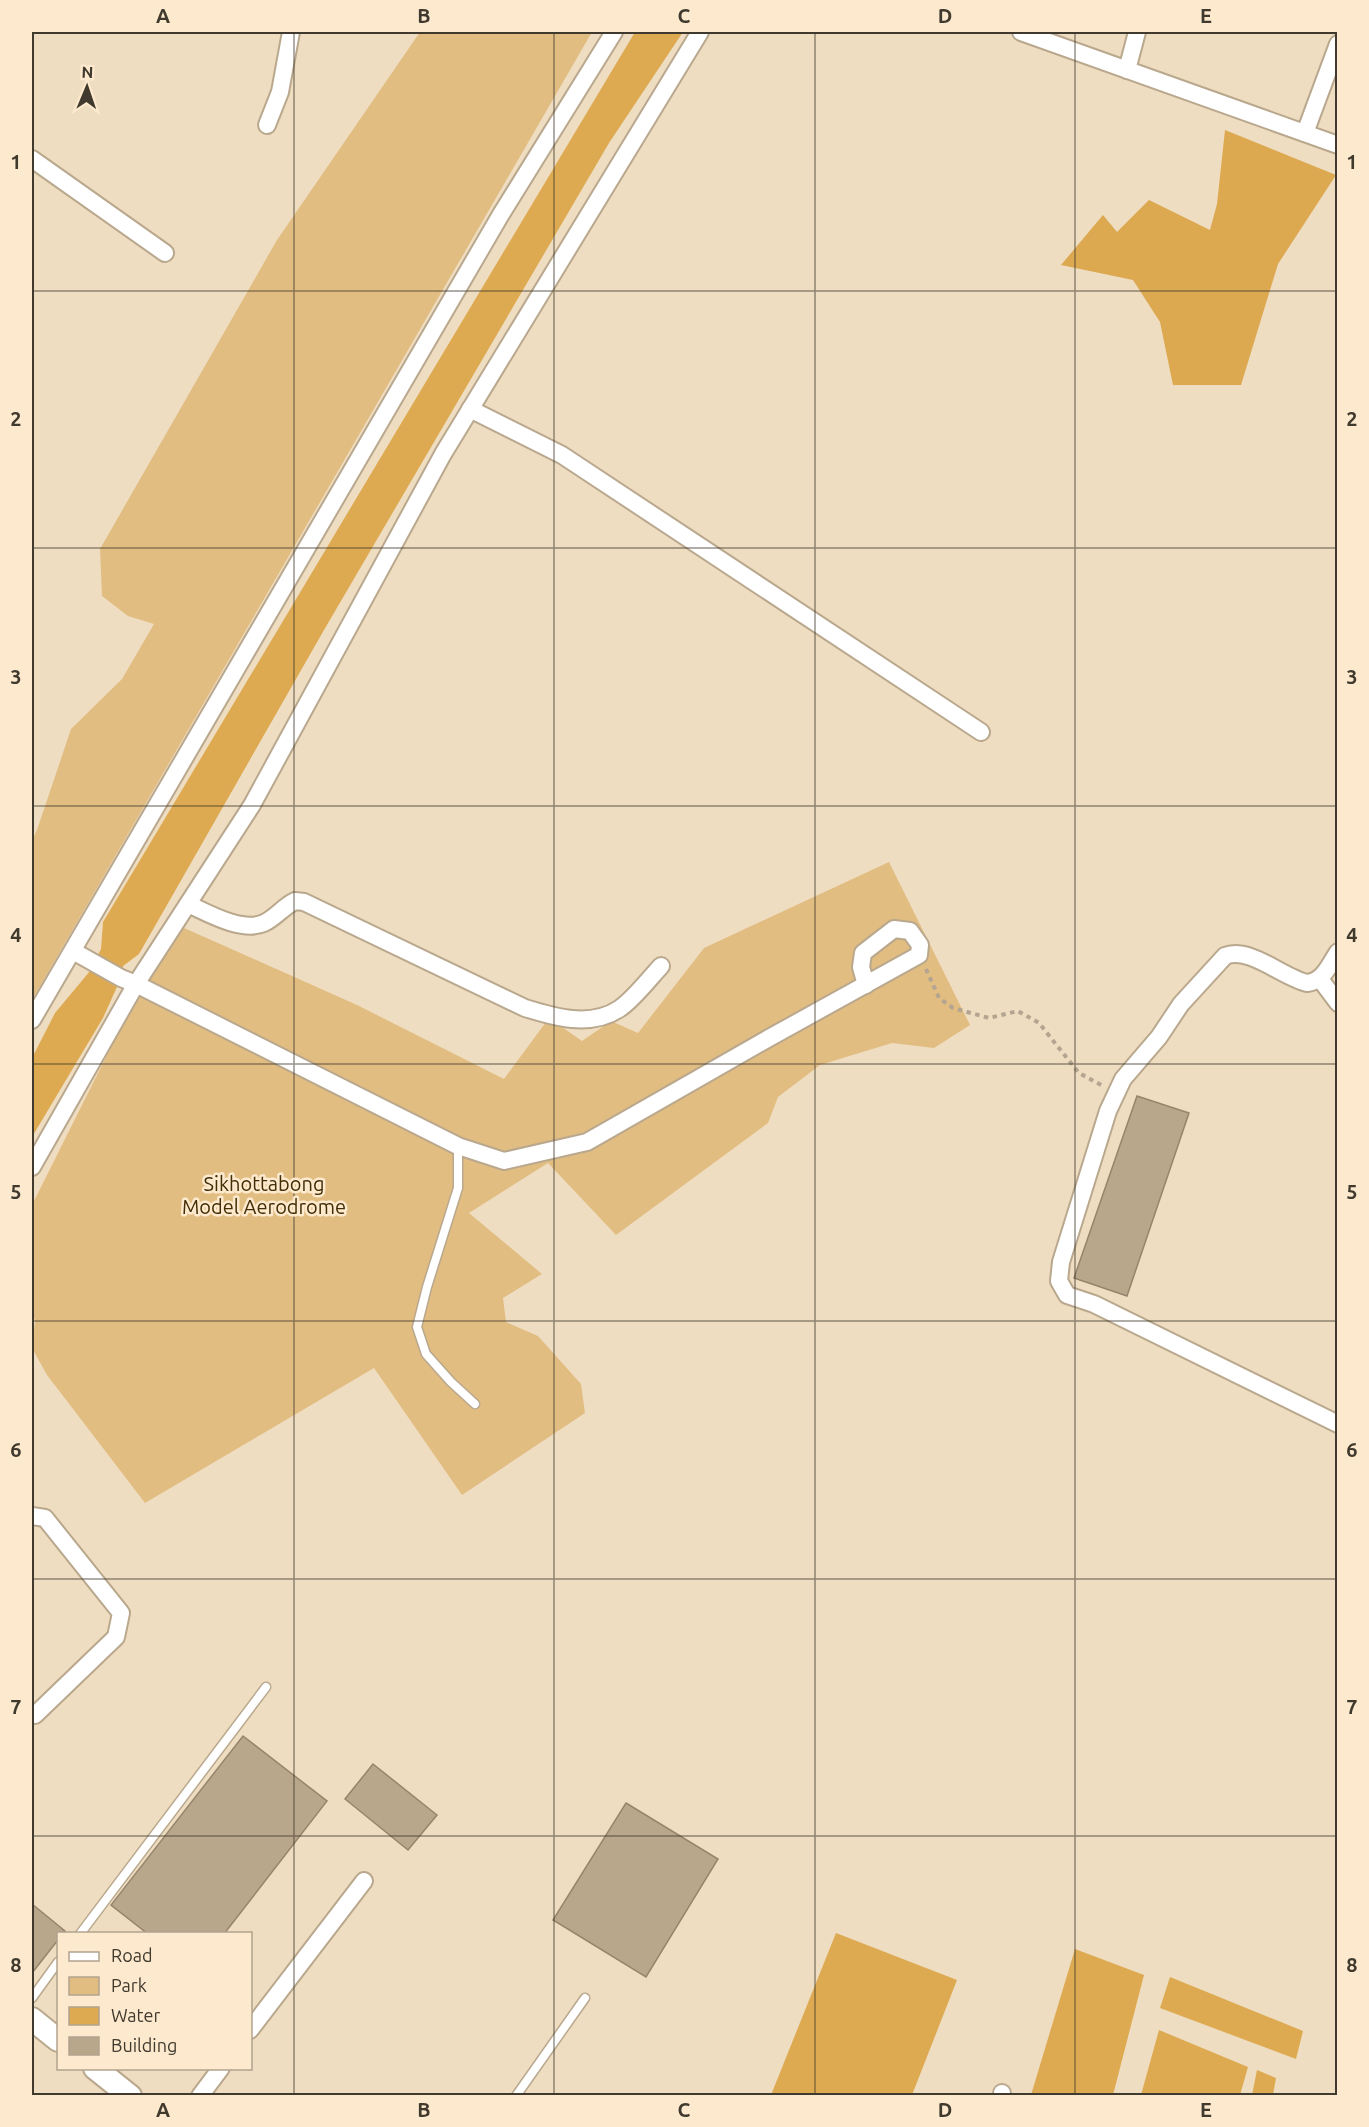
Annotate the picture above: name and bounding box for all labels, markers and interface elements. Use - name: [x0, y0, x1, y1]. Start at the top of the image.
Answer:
- text: A: [156, 4, 170, 27]
- text: B: [417, 4, 431, 27]
- text: C: [678, 4, 691, 27]
- text: D: [938, 4, 952, 27]
- text: E: [1200, 4, 1212, 27]
- north arrow: [57, 57, 117, 117]
- text: N: [81, 63, 94, 81]
- text: 1: [10, 150, 22, 173]
- text: 1: [1346, 150, 1358, 173]
- text: 2: [10, 407, 22, 430]
- text: 2: [1346, 407, 1358, 430]
- text: 3: [10, 665, 22, 688]
- text: 3: [1346, 665, 1358, 688]
- text: 4: [10, 923, 22, 946]
- text: 4: [1346, 923, 1358, 946]
- park label: Sikhottabong Model Aerodrome: [182, 1172, 346, 1218]
- text: 5: [10, 1180, 22, 1203]
- text: 5: [1346, 1180, 1358, 1203]
- text: 6: [10, 1438, 22, 1461]
- text: 6: [1346, 1438, 1358, 1461]
- text: 7: [10, 1695, 22, 1718]
- text: 7: [1346, 1695, 1358, 1718]
- legend: [57, 1932, 252, 2070]
- text: Road: [111, 1945, 153, 1965]
- text: 8: [10, 1953, 22, 1976]
- text: 8: [1346, 1953, 1358, 1976]
- text: Park: [111, 1975, 147, 1995]
- text: Water: [111, 2005, 161, 2025]
- text: Building: [111, 2035, 177, 2055]
- text: A: [156, 2098, 170, 2121]
- text: B: [417, 2098, 431, 2121]
- text: C: [678, 2098, 691, 2121]
- text: D: [938, 2098, 952, 2121]
- text: E: [1200, 2098, 1212, 2121]

